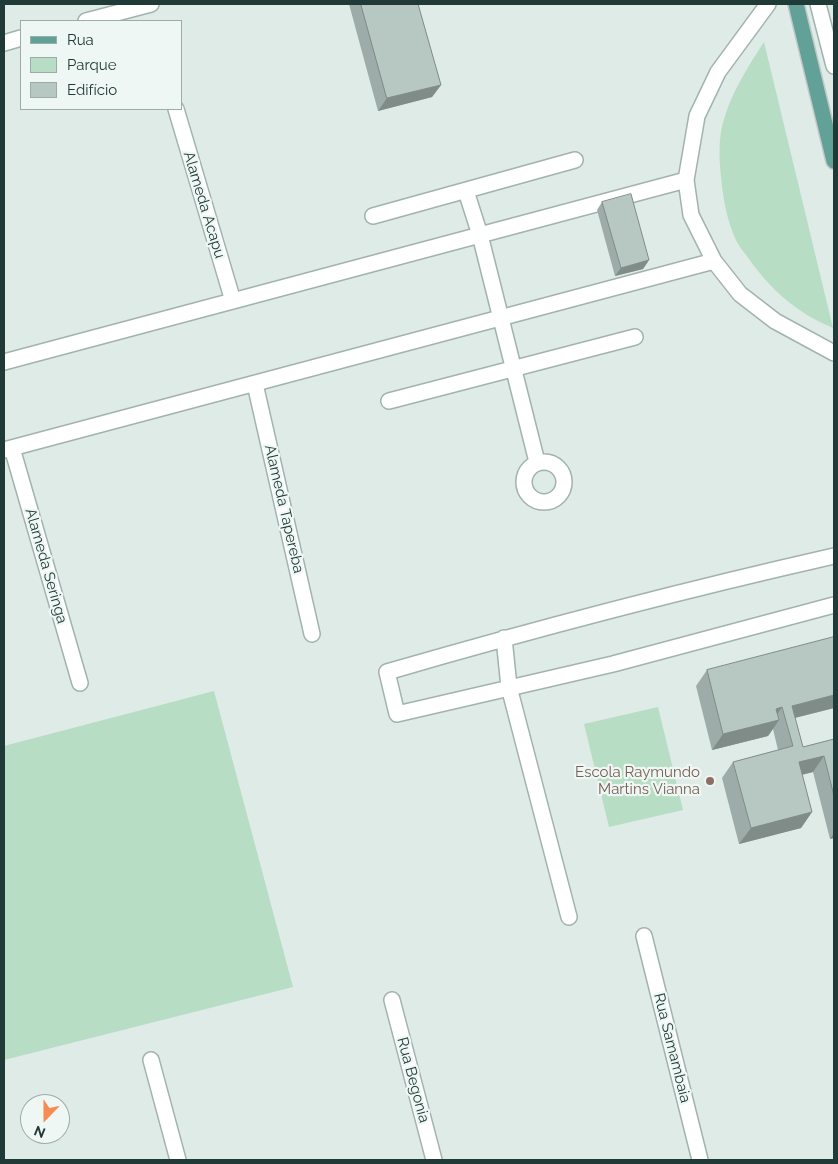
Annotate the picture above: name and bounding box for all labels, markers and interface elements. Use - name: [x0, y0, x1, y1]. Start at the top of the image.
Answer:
- legend: [20, 20, 182, 110]
- text: Rua: [67, 31, 94, 49]
- text: Parque: [67, 56, 116, 74]
- text: Edifício: [67, 81, 117, 99]
- street label: Alameda Acapu: [179, 149, 229, 261]
- street label: Alameda Tapereba: [260, 443, 308, 575]
- street label: Alameda Seringa: [21, 506, 71, 626]
- place label: Escola Raymundo Martins Vianna: [575, 763, 700, 798]
- marker: Escola Raymundo Martins Vianna: [704, 775, 716, 787]
- street label: Rua Samambaia: [650, 991, 694, 1105]
- street label: Rua Begonia: [393, 1035, 433, 1125]
- north arrow: [20, 1094, 70, 1144]
- text: N: [32, 1123, 48, 1141]

